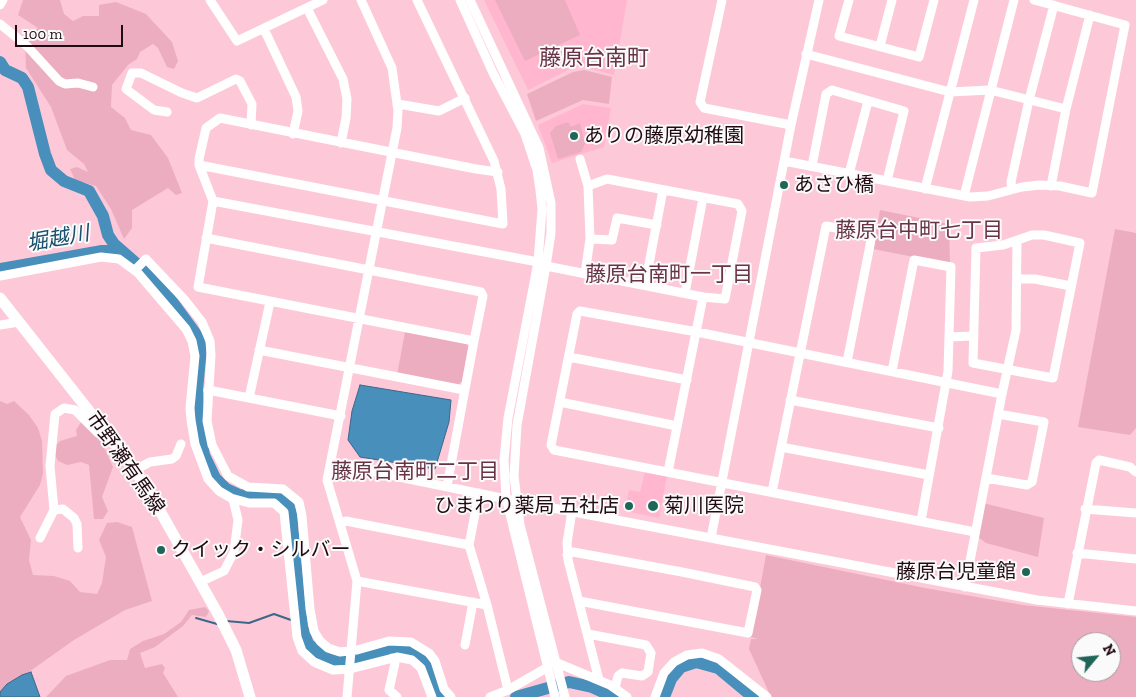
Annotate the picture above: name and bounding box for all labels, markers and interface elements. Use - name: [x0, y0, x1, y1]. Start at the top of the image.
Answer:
- scale bar: [18, 15, 125, 47]
- text: 100 m: [23, 25, 62, 43]
- district label: 藤原台南町: [539, 46, 649, 72]
- place label: ありの藤原幼稚園: [584, 124, 744, 148]
- marker: ありの藤原幼稚園: [568, 130, 580, 142]
- place label: あさひ橋: [794, 173, 874, 197]
- marker: あさひ橋: [778, 179, 790, 191]
- district label: 藤原台中町七丁目: [835, 218, 1003, 244]
- water label: 堀越川: [25, 221, 91, 257]
- district label: 藤原台南町一丁目: [585, 262, 753, 288]
- street label: 市野瀬有馬線: [81, 407, 169, 519]
- district label: 藤原台南町二丁目: [331, 459, 499, 485]
- place label: ひまわり薬局 五社店: [434, 494, 619, 518]
- place label: 菊川医院: [664, 494, 744, 518]
- marker: 菊川医院: [646, 499, 660, 513]
- marker: ひまわり薬局 五社店: [623, 500, 635, 512]
- place label: クイック・シルバー: [171, 538, 351, 562]
- marker: クイック・シルバー: [155, 544, 167, 556]
- place label: 藤原台児童館: [896, 560, 1016, 584]
- marker: 藤原台児童館: [1020, 566, 1032, 578]
- north arrow: [1071, 632, 1121, 682]
- text: N: [1099, 641, 1119, 659]

